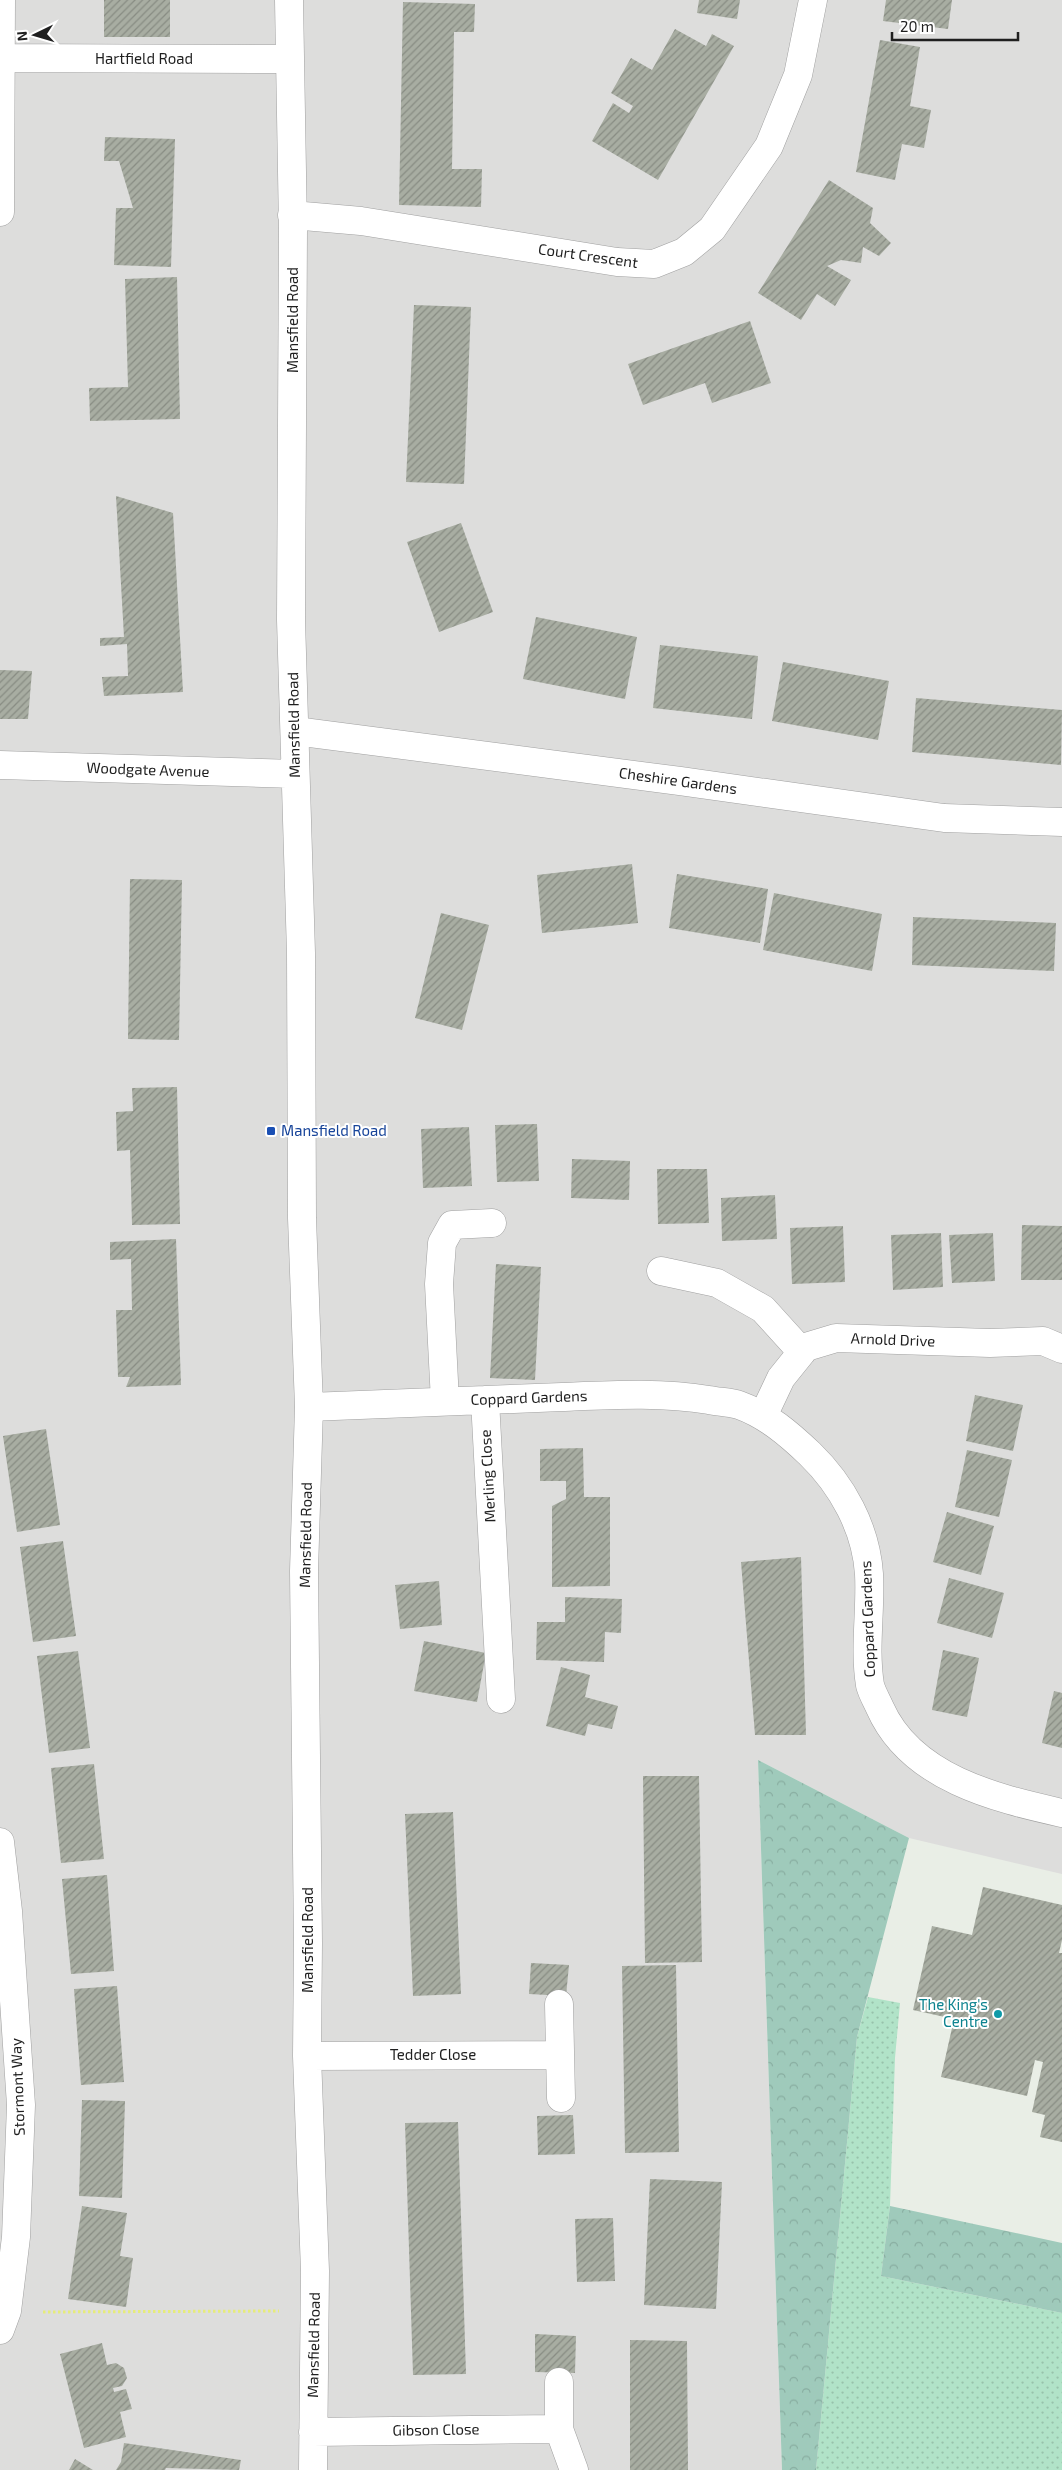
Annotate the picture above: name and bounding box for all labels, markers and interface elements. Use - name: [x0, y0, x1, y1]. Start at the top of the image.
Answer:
- north arrow: [10, 10, 60, 60]
- scale bar: [892, 10, 1018, 42]
- text: 20 m: [900, 17, 934, 35]
- text: N: [13, 30, 30, 42]
- street label: Hartfield Road: [95, 49, 193, 67]
- street label: Court Crescent: [537, 239, 639, 271]
- street label: Mansfield Road: [283, 267, 301, 373]
- street label: Mansfield Road: [283, 672, 303, 778]
- street label: Woodgate Avenue: [86, 758, 210, 780]
- street label: Cheshire Gardens: [618, 763, 738, 797]
- place label: Mansfield Road: [281, 1121, 387, 1139]
- marker: Mansfield Road: [265, 1125, 277, 1137]
- street label: Arnold Drive: [850, 1329, 936, 1349]
- street label: Coppard Gardens: [470, 1386, 588, 1408]
- street label: Merling Close: [476, 1429, 498, 1523]
- street label: Mansfield Road: [295, 1482, 315, 1588]
- street label: Coppard Gardens: [856, 1560, 878, 1678]
- street label: Mansfield Road: [298, 1887, 316, 1993]
- place label: The King's Centre: [919, 1995, 988, 2030]
- marker: The King's Centre: [992, 2008, 1004, 2020]
- street label: Stormont Way: [6, 2038, 28, 2136]
- street label: Tedder Close: [390, 2045, 476, 2063]
- street label: Mansfield Road: [303, 2292, 323, 2398]
- street label: Gibson Close: [392, 2419, 480, 2439]

